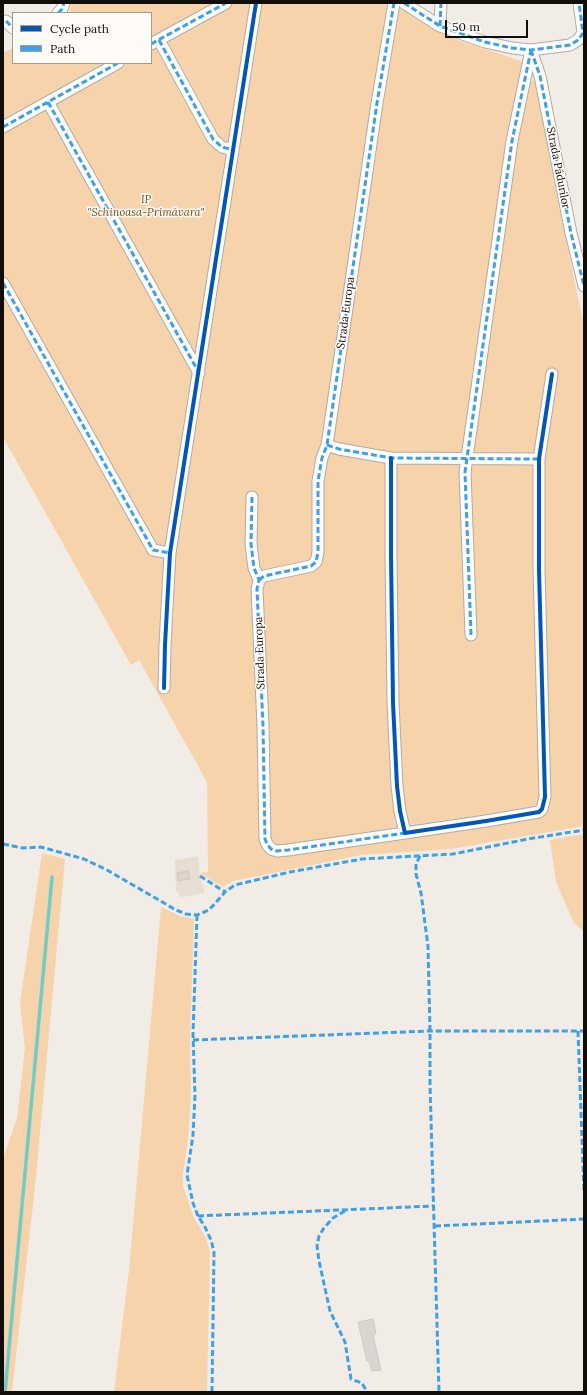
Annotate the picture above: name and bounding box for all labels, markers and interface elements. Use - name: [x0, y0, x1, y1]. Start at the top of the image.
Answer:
- legend: [12, 12, 152, 64]
- scale bar: [447, 12, 530, 38]
- text: 50 m: [452, 19, 480, 34]
- text: Cycle path: [50, 21, 109, 36]
- text: Path: [50, 41, 75, 56]
- street label: Strada Pădurilor: [544, 126, 572, 210]
- park label: IP "Schinoasa-Primăvara": [88, 193, 204, 219]
- street label: Strada Europa: [334, 276, 358, 350]
- street label: Strada Europa: [252, 616, 268, 690]

